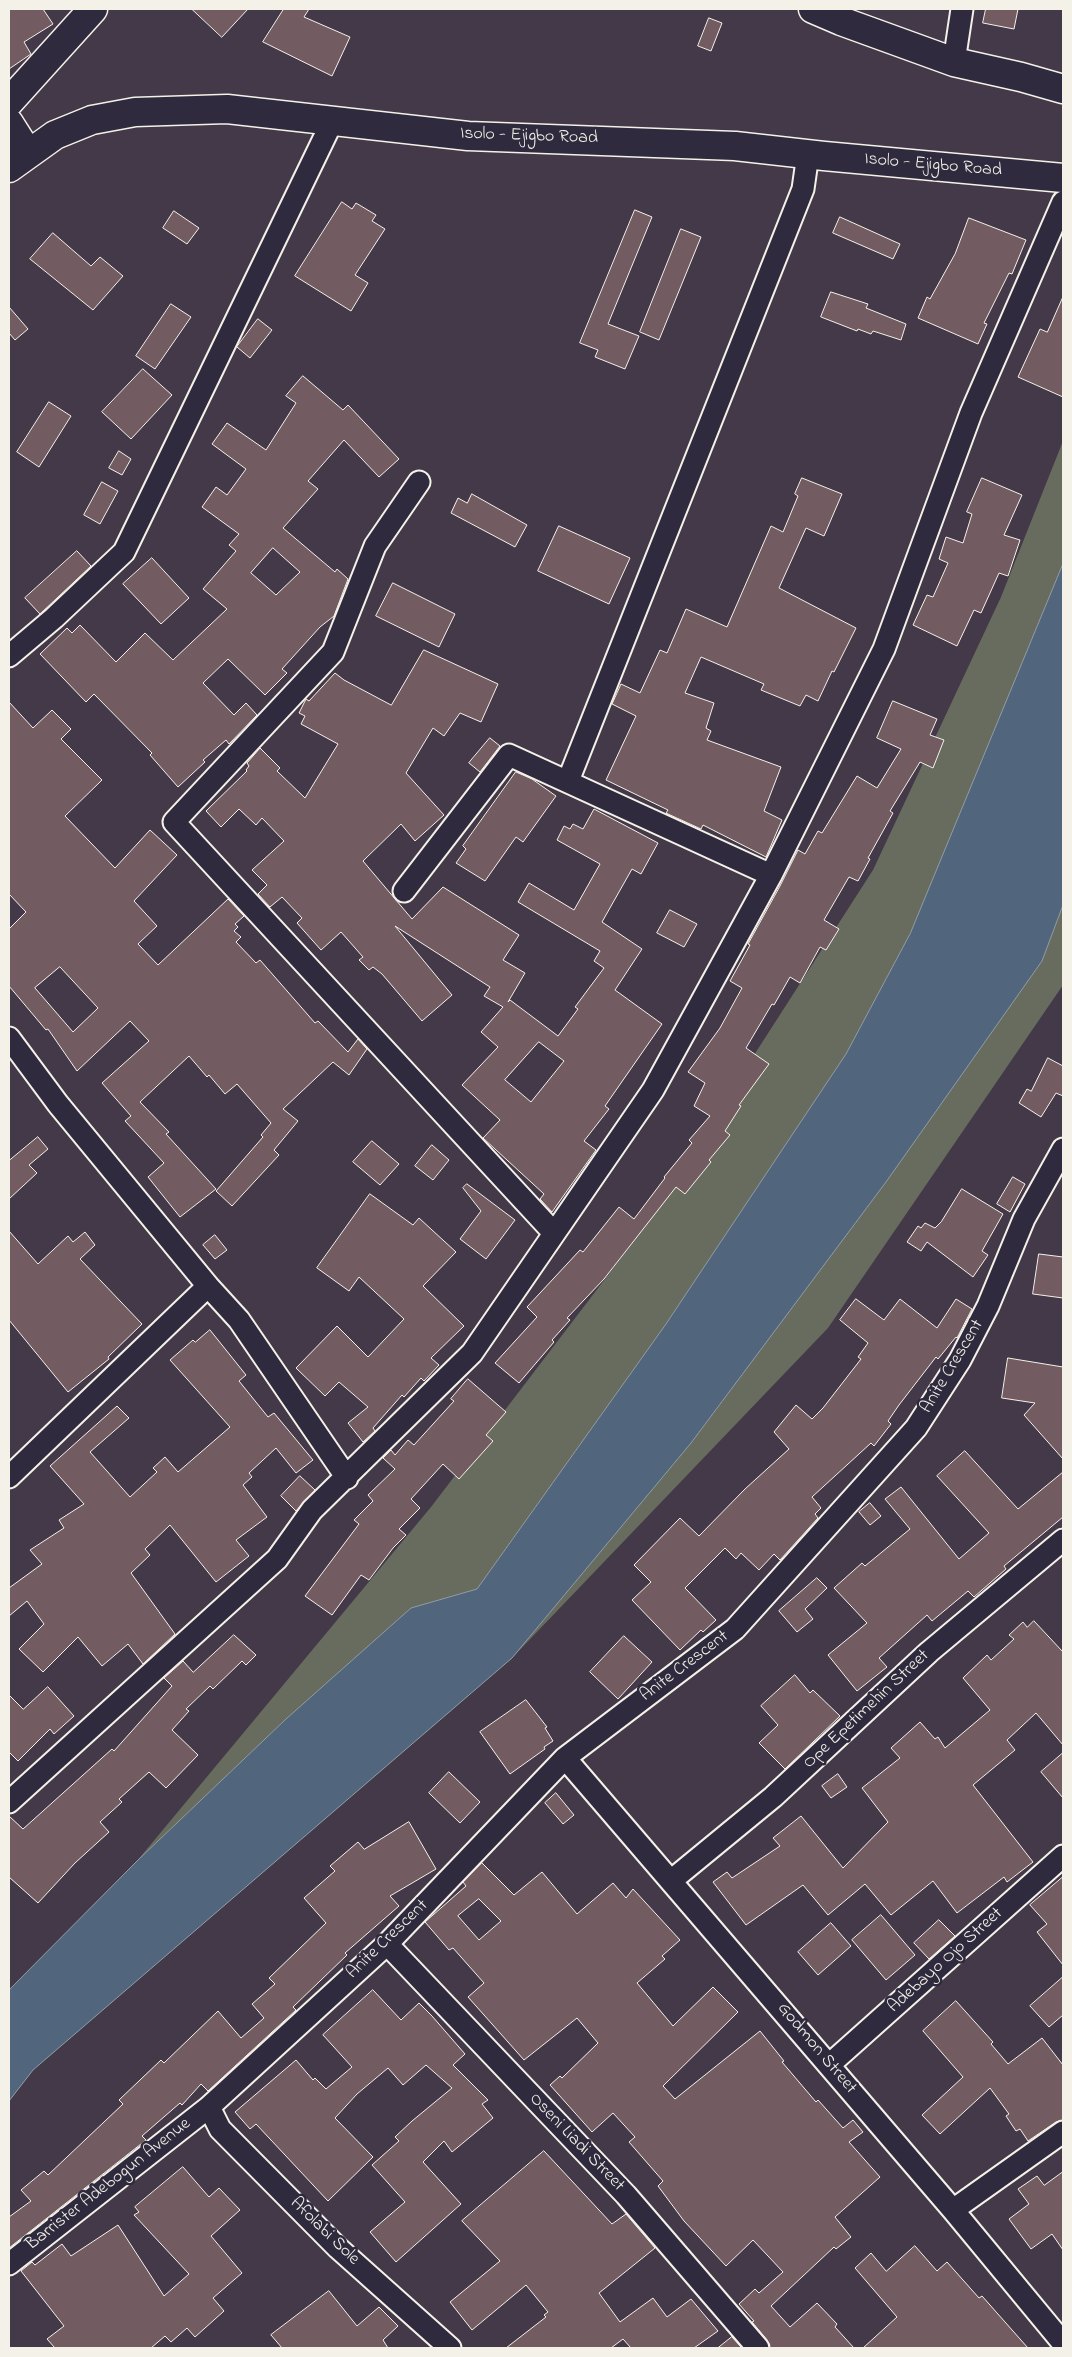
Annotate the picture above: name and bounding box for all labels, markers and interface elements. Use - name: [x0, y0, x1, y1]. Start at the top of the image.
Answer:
- street label: Isolo - Ejigbo Road: [460, 124, 598, 150]
- street label: Isolo - Ejigbo Road: [863, 149, 1003, 183]
- street label: Anite Crescent: [917, 1316, 989, 1418]
- street label: Anite Crescent: [636, 1627, 734, 1707]
- street label: Ope Epetimehin Street: [799, 1646, 935, 1774]
- street label: Anite Crescent: [343, 1896, 433, 1984]
- street label: Adebayo Ojo Street: [884, 1904, 1008, 2018]
- street label: Godmon Street: [771, 1999, 861, 2099]
- street label: Oseni Liadi Street: [524, 2089, 628, 2197]
- street label: Barrister Adebogun Avenue: [22, 2114, 196, 2256]
- street label: Afolabi Sole: [285, 2193, 363, 2271]

